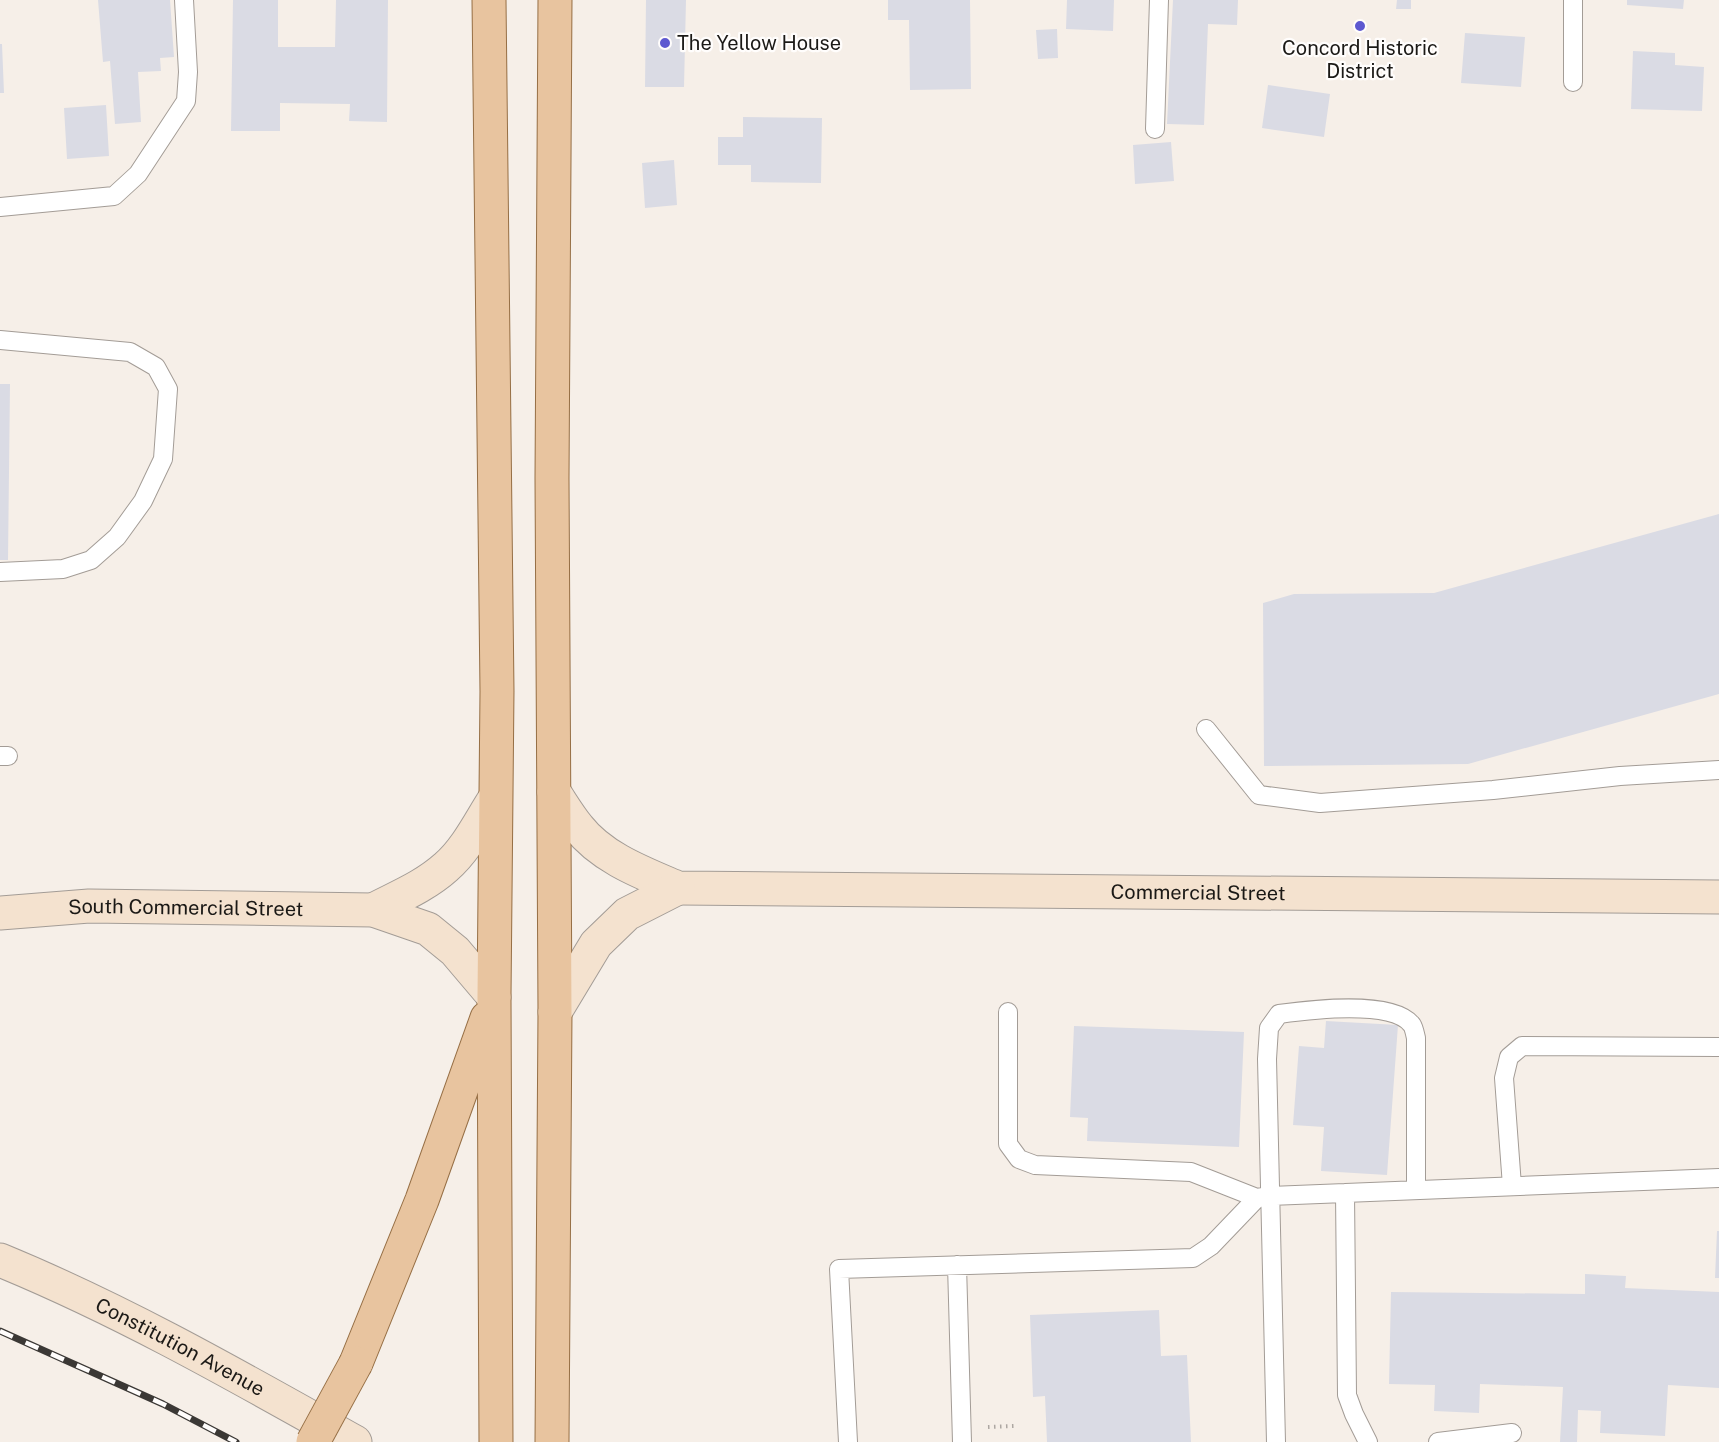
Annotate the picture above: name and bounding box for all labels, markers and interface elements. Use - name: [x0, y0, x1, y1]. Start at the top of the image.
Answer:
- marker: Concord Historic District: [1353, 19, 1367, 33]
- place label: The Yellow House: [677, 31, 841, 55]
- marker: The Yellow House: [658, 36, 672, 50]
- place label: Concord Historic District: [1282, 36, 1438, 83]
- street label: Commercial Street: [1111, 880, 1286, 905]
- street label: South Commercial Street: [67, 894, 304, 921]
- street label: Constitution Avenue: [92, 1293, 269, 1401]

